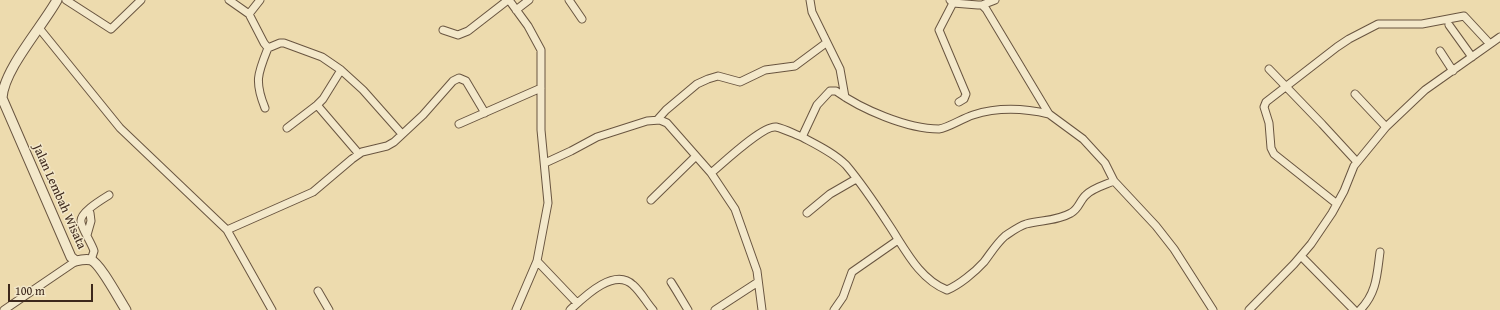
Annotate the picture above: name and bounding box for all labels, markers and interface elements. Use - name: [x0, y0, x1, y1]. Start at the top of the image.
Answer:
- street label: Jalan Lembah Wisata: [29, 142, 89, 252]
- scale bar: [10, 276, 95, 302]
- text: 100 m: [15, 282, 45, 299]

